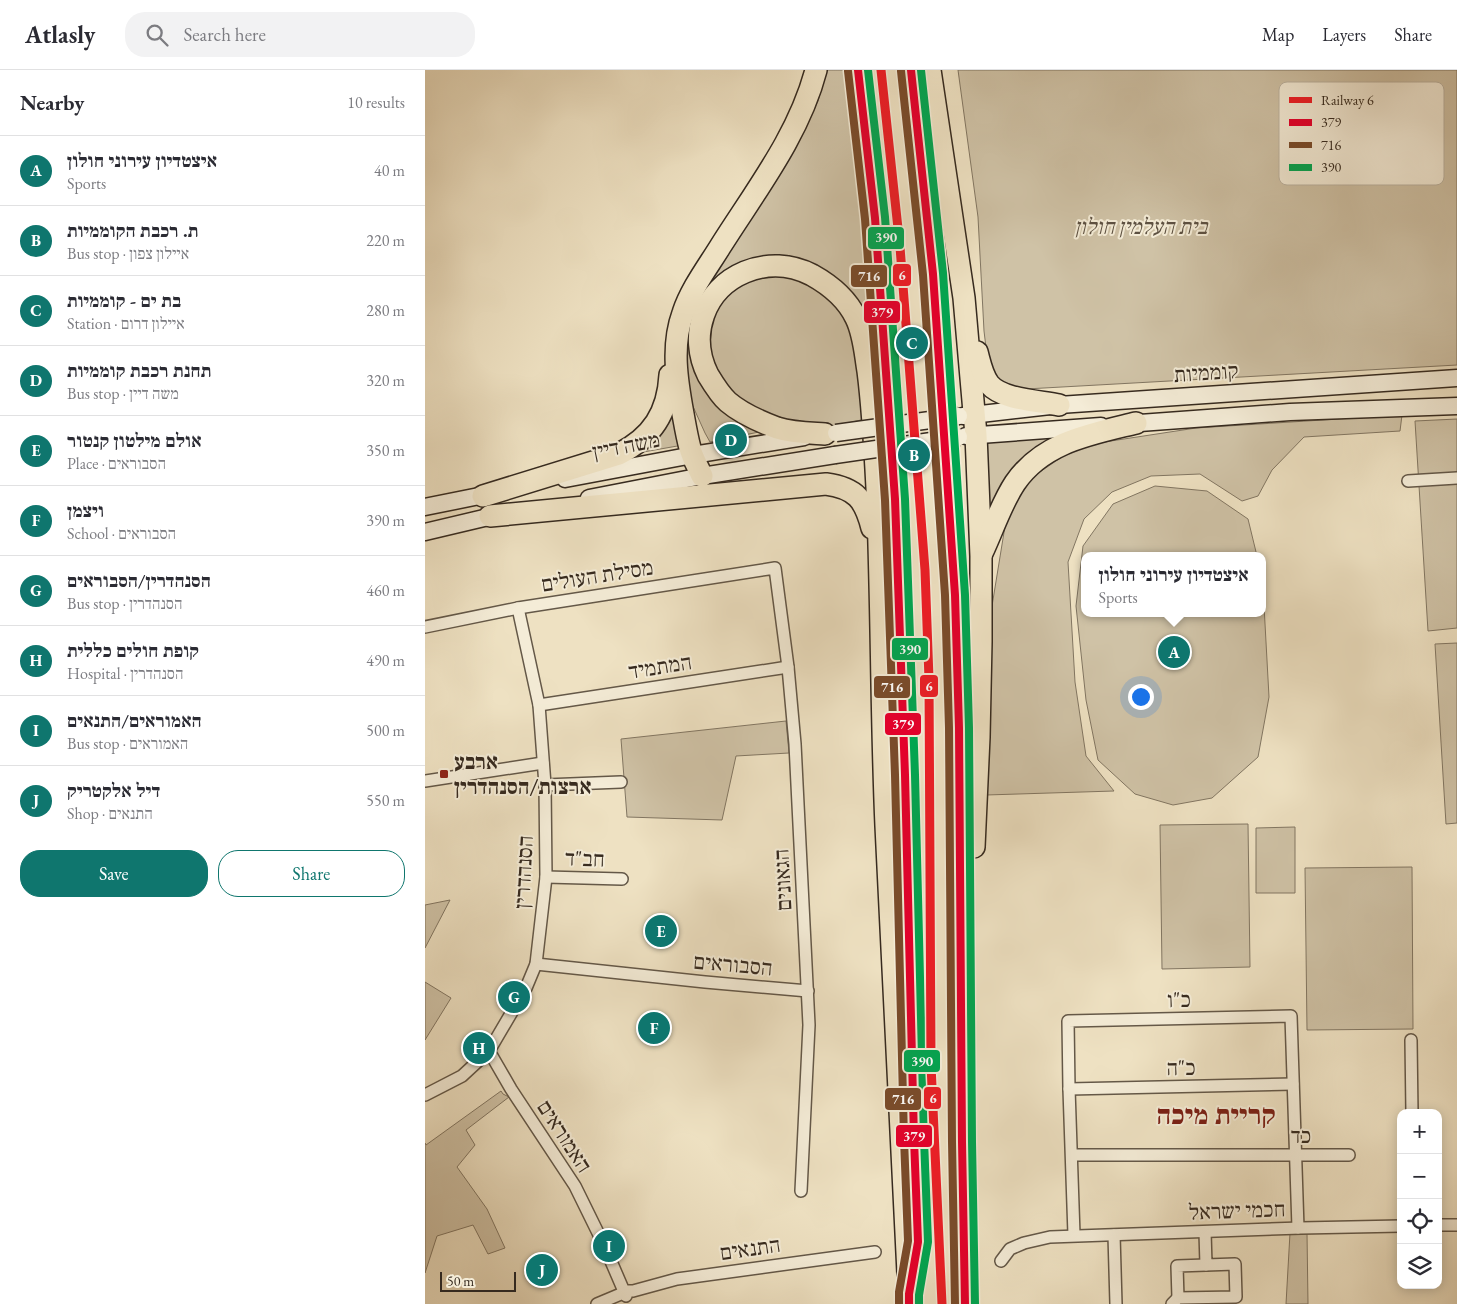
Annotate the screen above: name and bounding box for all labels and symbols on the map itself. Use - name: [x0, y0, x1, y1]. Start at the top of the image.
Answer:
- legend: [1279, 82, 1444, 185]
- text: Railway 6: [1321, 91, 1374, 109]
- text: 379: [1321, 113, 1341, 131]
- text: 716: [1321, 136, 1341, 154]
- text: 390: [1321, 158, 1341, 176]
- park label: בית העלמין חולון: [1075, 212, 1209, 241]
- line badge: 390: [867, 226, 905, 250]
- text: 390: [875, 228, 898, 246]
- line badge: 6: [892, 263, 912, 287]
- line badge: 716: [850, 264, 888, 288]
- text: 6: [898, 266, 906, 284]
- text: 716: [858, 267, 881, 285]
- line badge: 379: [863, 300, 901, 324]
- text: 379: [871, 303, 894, 321]
- pin: C: [896, 324, 928, 362]
- street label: קוממיות: [1173, 356, 1239, 389]
- pin: D: [715, 421, 747, 459]
- street label: משה דיין: [590, 425, 662, 466]
- pin: B: [898, 436, 930, 474]
- street label: מסילת העולים: [539, 552, 655, 599]
- pin: A: [1158, 633, 1190, 671]
- line badge: 390: [891, 637, 929, 661]
- text: 390: [899, 640, 922, 658]
- street label: המתמיד: [626, 647, 694, 686]
- line badge: 6: [919, 674, 939, 698]
- line badge: 716: [873, 675, 911, 699]
- text: 6: [925, 677, 933, 695]
- text: 716: [881, 678, 904, 696]
- your location: [1128, 684, 1154, 710]
- line badge: 379: [884, 712, 922, 736]
- text: 379: [892, 715, 915, 733]
- place label: ארבע ארצות/הסנהדרין: [454, 747, 591, 801]
- marker: ארבע ארצות/הסנהדרין: [438, 768, 450, 780]
- street label: הסנהדרין: [507, 835, 540, 909]
- street label: חב"ד: [565, 843, 605, 874]
- street label: הגאונים: [766, 848, 799, 912]
- pin: E: [645, 912, 677, 950]
- street label: הסבוראים: [692, 947, 774, 982]
- pin: G: [498, 978, 530, 1016]
- street label: כ"ו: [1167, 985, 1191, 1014]
- pin: F: [638, 1009, 670, 1047]
- pin: H: [463, 1029, 495, 1067]
- line badge: 390: [903, 1049, 941, 1073]
- text: 390: [911, 1052, 934, 1070]
- street label: כ"ה: [1166, 1053, 1196, 1082]
- line badge: 6: [923, 1086, 942, 1110]
- line badge: 716: [884, 1087, 922, 1111]
- text: 6: [929, 1089, 937, 1107]
- text: 716: [892, 1090, 915, 1108]
- street label: האמוראים: [530, 1094, 599, 1178]
- district label: קריית מיכה: [1156, 1096, 1276, 1132]
- street label: כד: [1291, 1121, 1311, 1150]
- line badge: 379: [895, 1124, 933, 1148]
- text: 379: [903, 1127, 926, 1145]
- street label: חכמי ישראל: [1188, 1194, 1286, 1227]
- pin: I: [593, 1227, 625, 1265]
- street label: התנאים: [718, 1230, 782, 1267]
- pin: J: [526, 1251, 558, 1289]
- scale bar: [440, 1269, 516, 1292]

